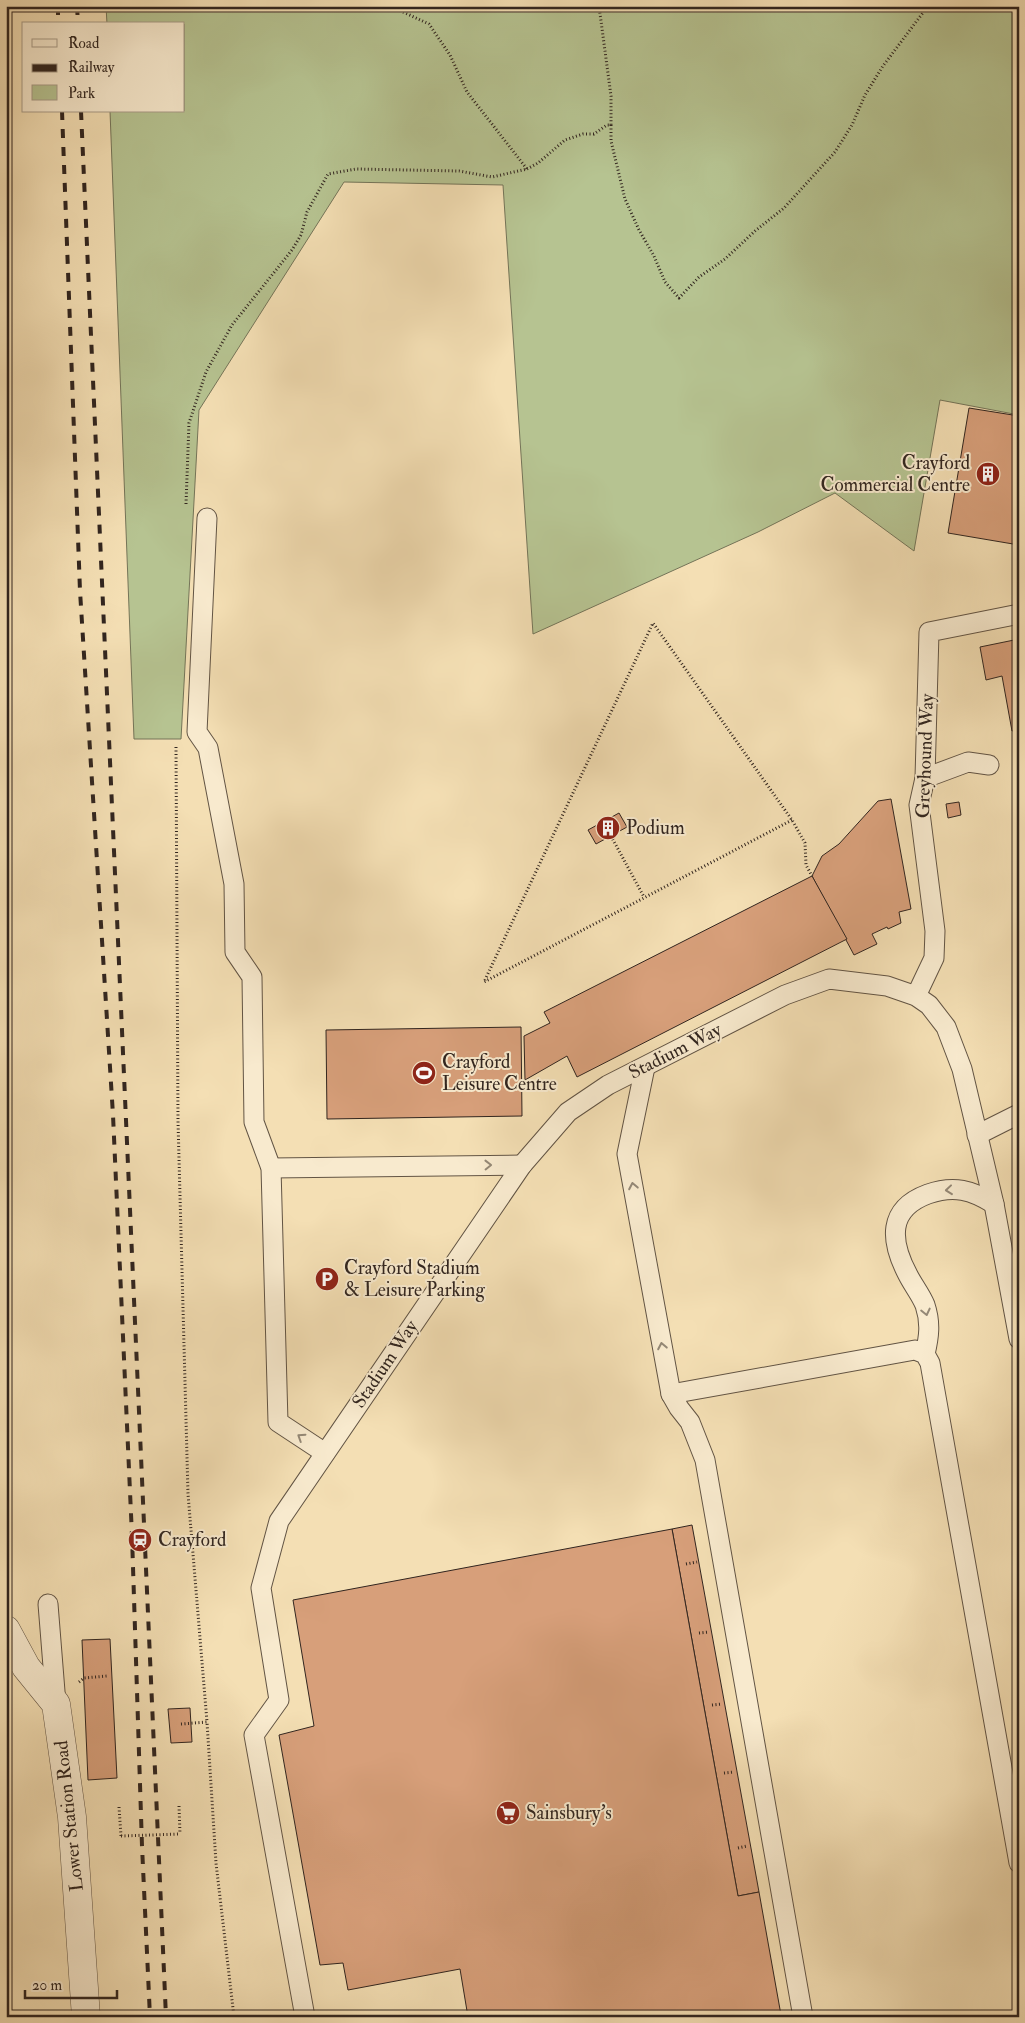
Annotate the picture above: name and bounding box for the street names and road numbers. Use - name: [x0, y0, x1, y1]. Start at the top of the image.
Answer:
- street label: Greyhound Way: [911, 693, 939, 819]
- street label: Stadium Way: [625, 1017, 726, 1085]
- street label: Stadium Way: [347, 1315, 424, 1413]
- street label: Lower Station Road: [49, 1739, 89, 1893]

